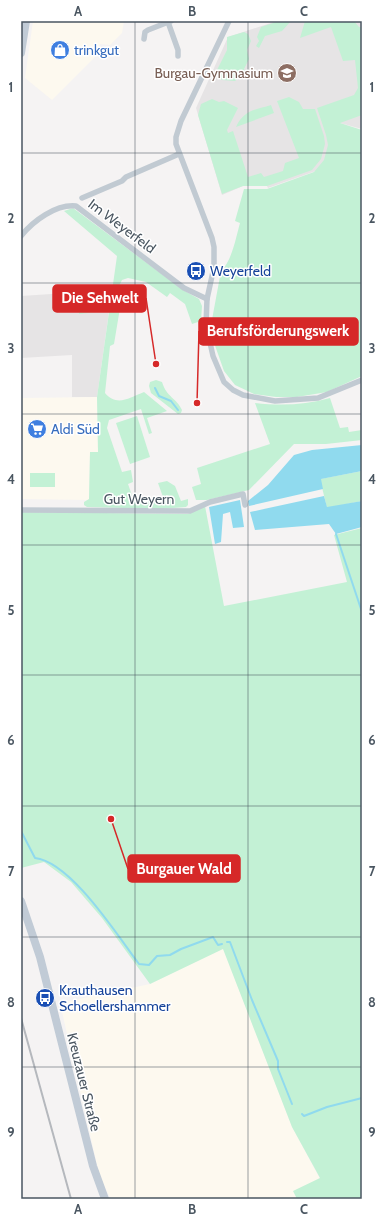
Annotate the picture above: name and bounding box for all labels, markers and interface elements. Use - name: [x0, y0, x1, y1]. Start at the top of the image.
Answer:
- text: A: [74, 3, 83, 19]
- text: B: [188, 3, 196, 19]
- text: C: [300, 3, 308, 19]
- shop icon: trinkgut: [49, 39, 71, 61]
- place label: trinkgut: [74, 41, 119, 59]
- school or university icon: Burgau-Gymnasium: [276, 62, 298, 84]
- place label: Burgau-Gymnasium: [155, 64, 273, 82]
- text: 1: [9, 79, 13, 95]
- text: 1: [370, 79, 374, 95]
- street label: Im Weyerfeld: [85, 195, 159, 257]
- text: 2: [8, 210, 15, 226]
- text: 2: [369, 210, 376, 226]
- bus stop icon: Weyerfeld: [185, 260, 207, 282]
- place label: Weyerfeld: [210, 262, 271, 280]
- callout: Die Sehwelt: [53, 285, 146, 312]
- text: Die Sehwelt: [61, 289, 139, 307]
- callout: Berufsförderungswerk: [199, 318, 358, 345]
- text: Berufsförderungswerk: [207, 322, 350, 340]
- text: 3: [7, 340, 15, 356]
- text: 3: [368, 340, 376, 356]
- supermarket icon: Aldi Süd: [26, 418, 48, 440]
- place label: Aldi Süd: [51, 420, 100, 438]
- text: 4: [7, 471, 15, 487]
- text: 4: [368, 471, 376, 487]
- street label: Gut Weyern: [104, 490, 174, 508]
- text: 5: [8, 602, 15, 618]
- text: 5: [369, 602, 376, 618]
- text: 6: [7, 732, 15, 748]
- text: 6: [368, 732, 376, 748]
- callout: Burgauer Wald: [128, 855, 240, 882]
- text: Burgauer Wald: [136, 860, 232, 878]
- text: 7: [8, 863, 15, 879]
- text: 7: [369, 863, 376, 879]
- place label: Krauthausen Schoellershammer: [59, 981, 171, 1015]
- bus stop icon: Krauthausen Schoellershammer: [34, 987, 56, 1009]
- text: 8: [7, 994, 15, 1010]
- text: 8: [368, 994, 376, 1010]
- street label: Kreuzauer Straße: [63, 1031, 105, 1133]
- text: 9: [7, 1124, 15, 1140]
- text: 9: [368, 1124, 376, 1140]
- text: A: [74, 1201, 83, 1217]
- text: B: [188, 1201, 196, 1217]
- text: C: [300, 1201, 308, 1217]

